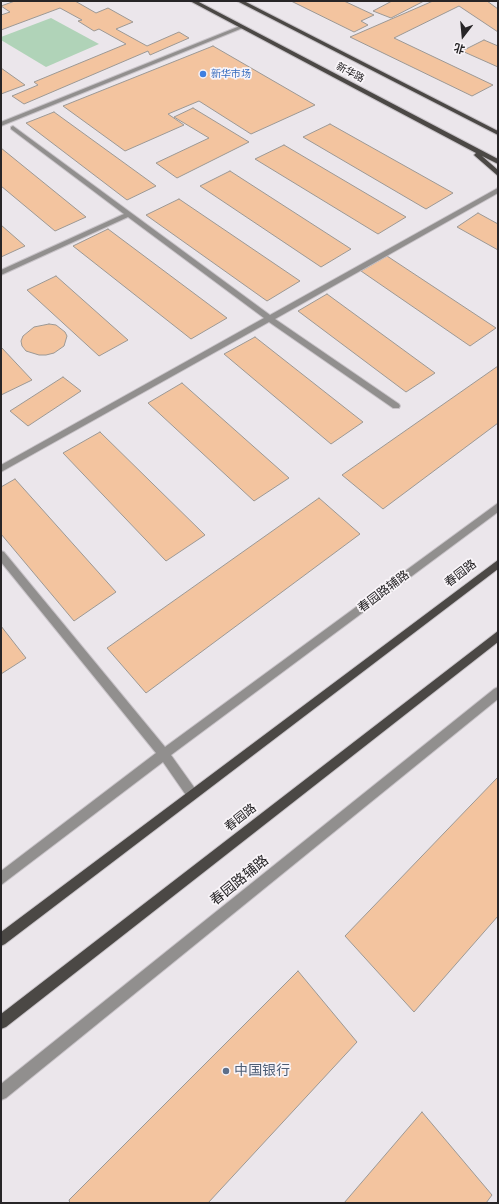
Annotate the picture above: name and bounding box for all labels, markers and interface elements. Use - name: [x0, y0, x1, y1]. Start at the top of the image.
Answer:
- north arrow: [443, 16, 483, 56]
- text: 北: [452, 40, 467, 56]
- street label: 新华路: [334, 61, 366, 85]
- place label: 新华市场: [211, 68, 251, 80]
- marker: 新华市场: [198, 69, 208, 79]
- street label: 春园路: [442, 557, 480, 591]
- street label: 春园路辅路: [356, 568, 412, 616]
- street label: 春园路: [222, 801, 260, 835]
- street label: 春园路辅路: [208, 852, 272, 910]
- place label: 中国银行: [234, 1063, 290, 1079]
- marker: 中国银行: [221, 1066, 231, 1076]

